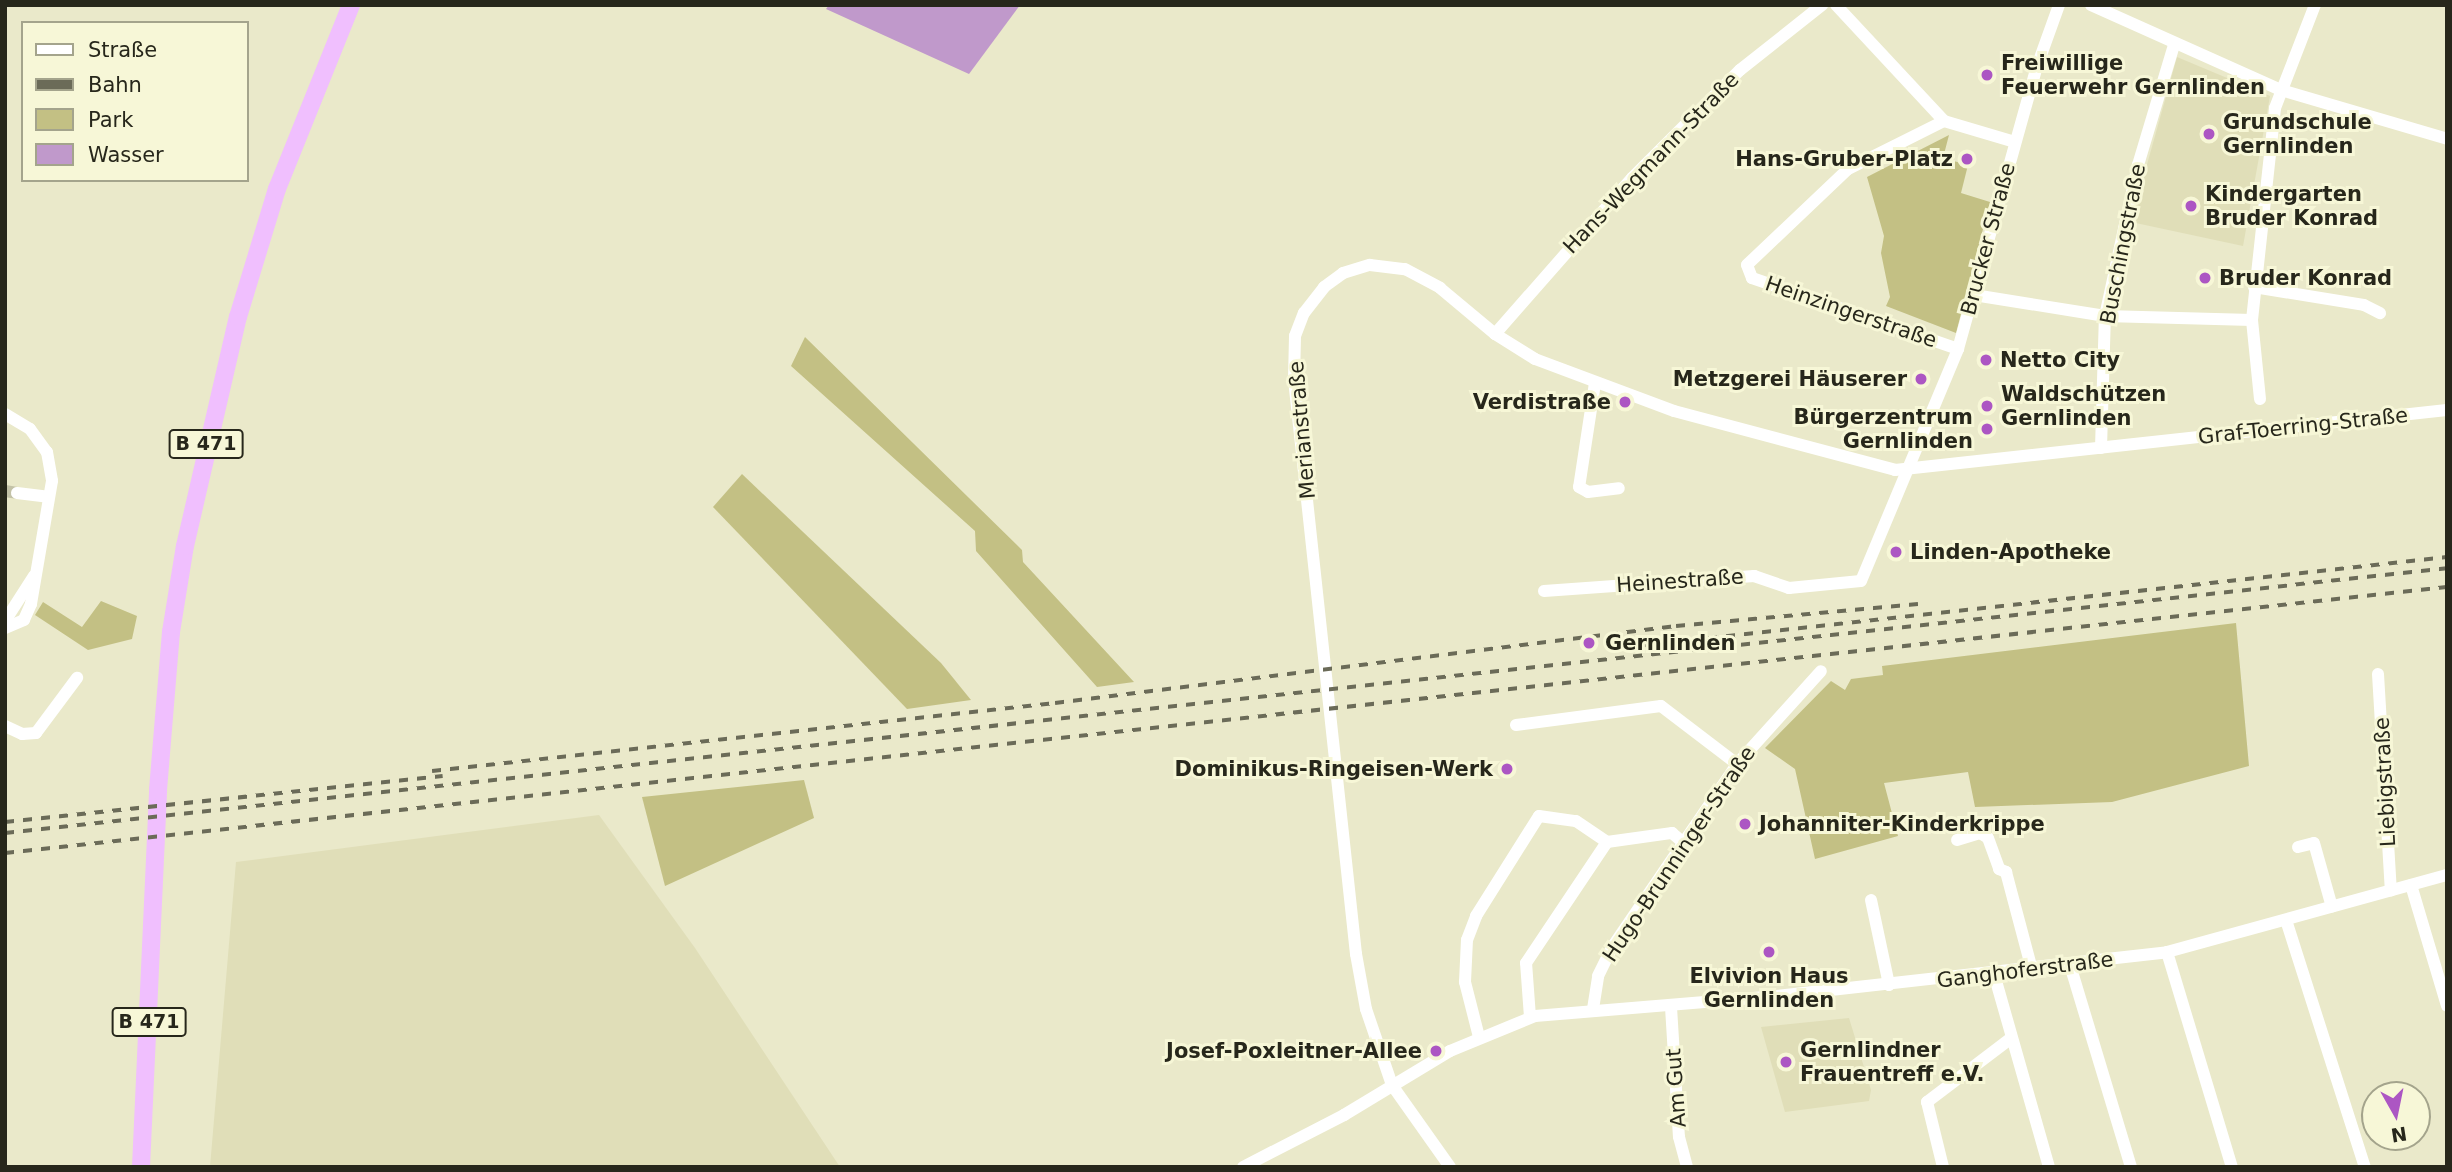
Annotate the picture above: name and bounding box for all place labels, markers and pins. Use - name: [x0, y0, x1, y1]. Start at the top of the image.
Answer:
- place label: Freiwillige Feuerwehr Gernlinden: [2001, 50, 2265, 100]
- marker: Freiwillige Feuerwehr Gernlinden: [1979, 67, 1995, 83]
- place label: Grundschule Gernlinden: [2223, 109, 2372, 159]
- marker: Grundschule Gernlinden: [2201, 126, 2217, 142]
- place label: Hans-Gruber-Platz: [1735, 146, 1953, 172]
- marker: Hans-Gruber-Platz: [1959, 151, 1975, 167]
- place label: Kindergarten Bruder Konrad: [2205, 181, 2378, 231]
- marker: Kindergarten Bruder Konrad: [2183, 198, 2199, 214]
- place label: Bruder Konrad: [2219, 265, 2392, 291]
- marker: Bruder Konrad: [2197, 270, 2213, 286]
- place label: Netto City: [2000, 347, 2120, 373]
- marker: Netto City: [1978, 352, 1994, 368]
- place label: Metzgerei Häuserer: [1673, 366, 1907, 392]
- marker: Metzgerei Häuserer: [1913, 371, 1929, 387]
- place label: Waldschützen Gernlinden: [2001, 381, 2166, 431]
- place label: Verdistraße: [1473, 389, 1611, 415]
- marker: Verdistraße: [1617, 394, 1633, 410]
- marker: Waldschützen Gernlinden: [1979, 398, 1995, 414]
- place label: Bürgerzentrum Gernlinden: [1793, 404, 1973, 454]
- marker: Bürgerzentrum Gernlinden: [1979, 421, 1995, 437]
- place label: Linden-Apotheke: [1910, 539, 2111, 565]
- marker: Linden-Apotheke: [1888, 544, 1904, 560]
- place label: Gernlinden: [1605, 630, 1735, 656]
- marker: Gernlinden: [1579, 633, 1599, 653]
- place label: Dominikus-Ringeisen-Werk: [1175, 756, 1493, 782]
- marker: Dominikus-Ringeisen-Werk: [1499, 761, 1515, 777]
- place label: Johanniter-Kinderkrippe: [1759, 811, 2045, 837]
- marker: Johanniter-Kinderkrippe: [1737, 816, 1753, 832]
- marker: Elvivion Haus Gernlinden: [1761, 944, 1777, 960]
- place label: Elvivion Haus Gernlinden: [1689, 963, 1849, 1013]
- place label: Gernlindner Frauentreff e.V.: [1800, 1037, 1984, 1087]
- place label: Josef-Poxleitner-Allee: [1166, 1038, 1422, 1064]
- marker: Josef-Poxleitner-Allee: [1428, 1043, 1444, 1059]
- marker: Gernlindner Frauentreff e.V.: [1778, 1054, 1794, 1070]

